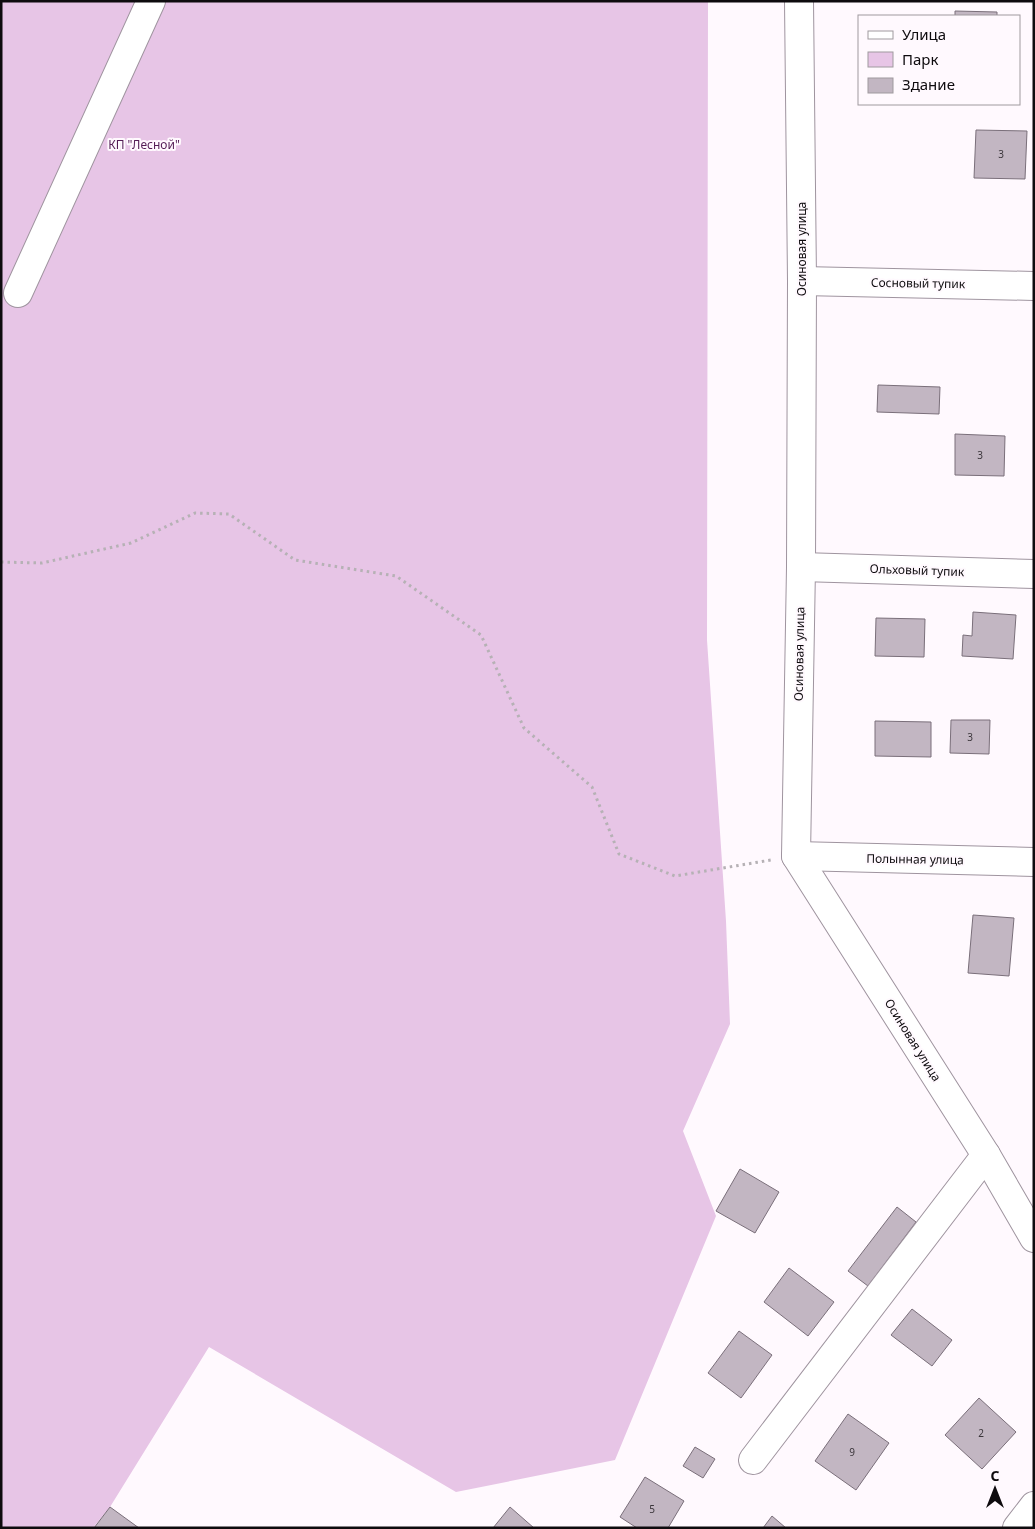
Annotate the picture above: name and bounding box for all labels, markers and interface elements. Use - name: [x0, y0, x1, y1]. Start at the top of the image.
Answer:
- legend: [858, 15, 1020, 105]
- text: Улица: [902, 24, 946, 44]
- text: Парк: [902, 49, 938, 69]
- text: Здание: [902, 74, 955, 94]
- park label: КП "Лесной": [108, 136, 180, 153]
- house number: 3: [998, 147, 1004, 161]
- street label: Осиновая улица: [793, 202, 810, 296]
- street label: Сосновый тупик: [871, 274, 966, 292]
- house number: 3: [977, 448, 983, 462]
- street label: Ольховый тупик: [869, 560, 965, 580]
- street label: Осиновая улица: [790, 607, 808, 701]
- house number: 3: [967, 730, 973, 744]
- street label: Полынная улица: [866, 850, 964, 868]
- street label: Осиновая улица: [881, 995, 945, 1085]
- house number: 2: [978, 1426, 984, 1440]
- house number: 9: [849, 1445, 855, 1459]
- north arrow: [970, 1464, 1020, 1514]
- text: С: [990, 1466, 1000, 1485]
- house number: 5: [649, 1502, 655, 1516]

